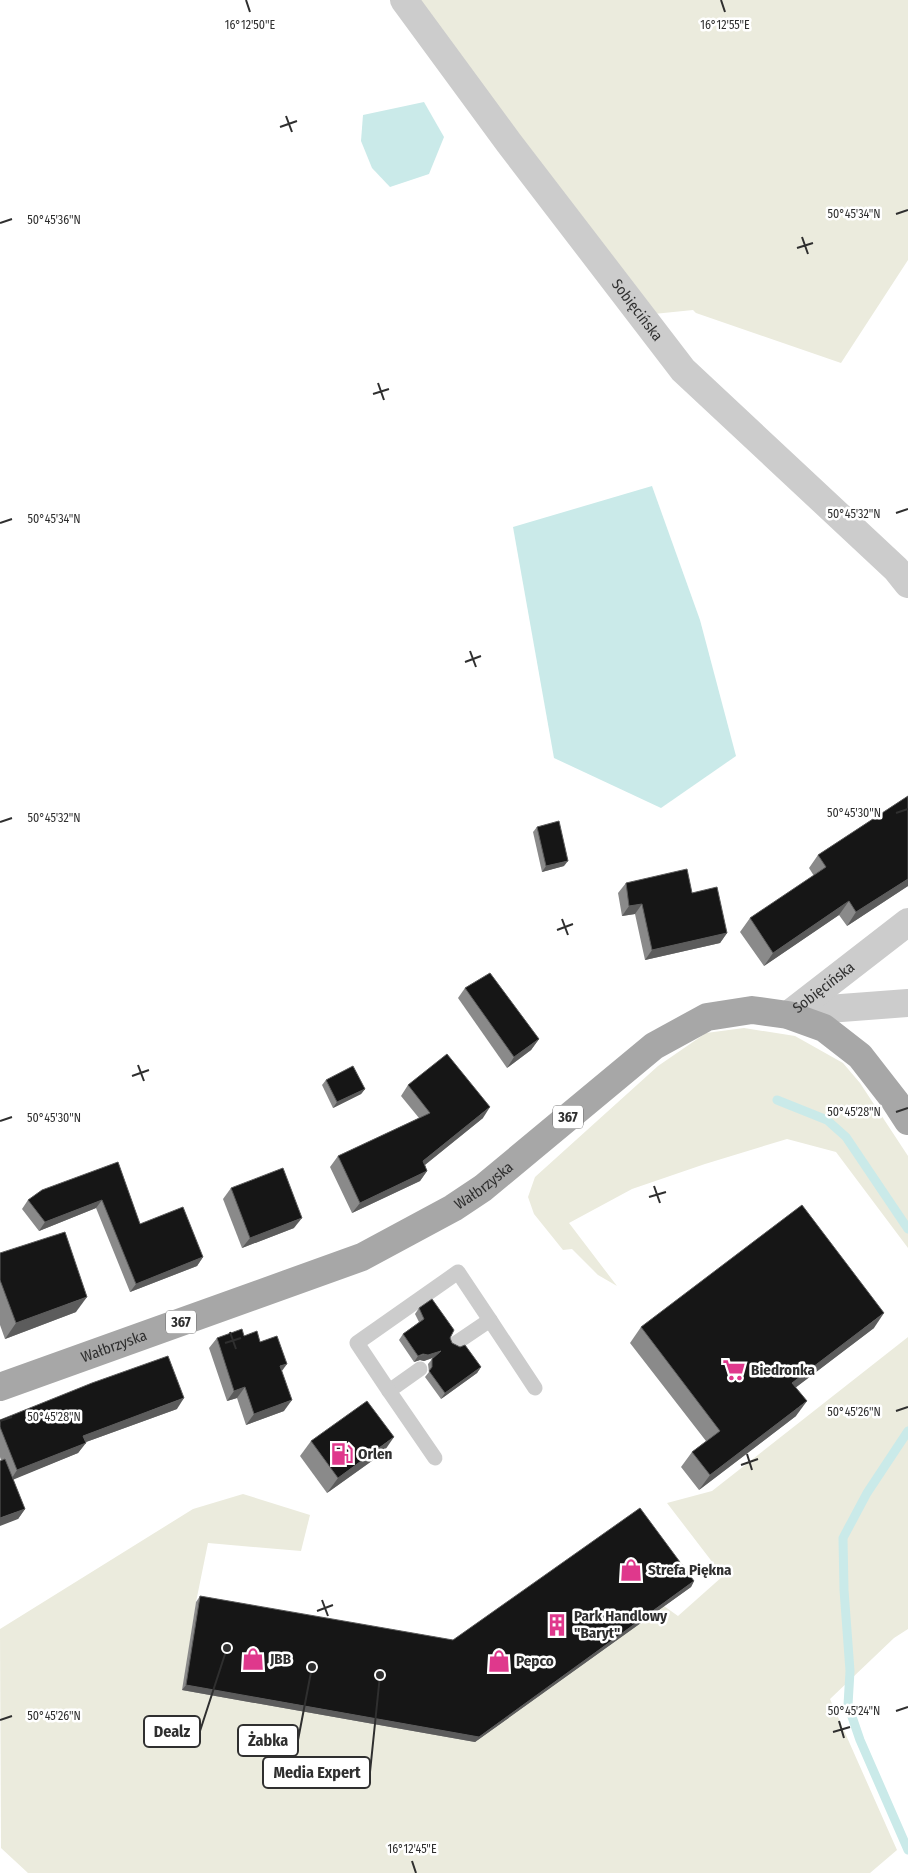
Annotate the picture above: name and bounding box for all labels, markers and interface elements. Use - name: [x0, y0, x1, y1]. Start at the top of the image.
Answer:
- text: 16°12'50"E: [225, 18, 276, 32]
- text: 16°12'55"E: [700, 18, 750, 32]
- text: 50°45'34"N: [827, 207, 881, 221]
- text: 50°45'36"N: [27, 213, 81, 227]
- street label: Sobięcińska: [608, 276, 667, 345]
- text: 50°45'32"N: [827, 507, 881, 521]
- text: 50°45'34"N: [27, 512, 81, 526]
- text: 50°45'30"N: [827, 806, 881, 820]
- text: 50°45'32"N: [27, 811, 81, 825]
- street label: Sobięcińska: [789, 958, 858, 1017]
- text: 50°45'28"N: [827, 1105, 881, 1119]
- road number: 367: [553, 1106, 583, 1128]
- text: 50°45'30"N: [27, 1111, 81, 1125]
- street label: Wałbrzyska: [451, 1158, 517, 1213]
- road number: 367: [166, 1310, 196, 1334]
- street label: Wałbrzyska: [79, 1326, 149, 1366]
- supermarket icon: Biedronka: [721, 1357, 747, 1383]
- place label: Biedronka: [751, 1361, 815, 1379]
- text: 50°45'26"N: [827, 1405, 881, 1419]
- text: 50°45'28"N: [27, 1410, 81, 1424]
- fuel station icon: Orlen: [329, 1441, 355, 1467]
- place label: Orlen: [358, 1445, 393, 1463]
- shop icon: Strefa Piękna: [618, 1557, 644, 1583]
- place label: Strefa Piękna: [648, 1561, 732, 1579]
- place label: Park Handlowy "Baryt": [574, 1607, 668, 1642]
- building icon: Park Handlowy "Baryt": [544, 1612, 570, 1638]
- shop icon: JBB: [240, 1646, 266, 1672]
- shop icon: Pepco: [486, 1648, 512, 1674]
- place label: JBB: [269, 1650, 292, 1668]
- place label: Pepco: [516, 1652, 554, 1670]
- text: 50°45'24"N: [828, 1704, 880, 1718]
- text: 50°45'26"N: [27, 1709, 81, 1723]
- callout: Dealz: [144, 1716, 200, 1747]
- text: Dealz: [154, 1722, 191, 1741]
- callout: Żabka: [238, 1725, 298, 1756]
- text: Żabka: [248, 1731, 288, 1750]
- callout: Media Expert: [263, 1757, 370, 1788]
- text: Media Expert: [273, 1763, 361, 1782]
- text: 16°12'45"E: [387, 1842, 437, 1856]

